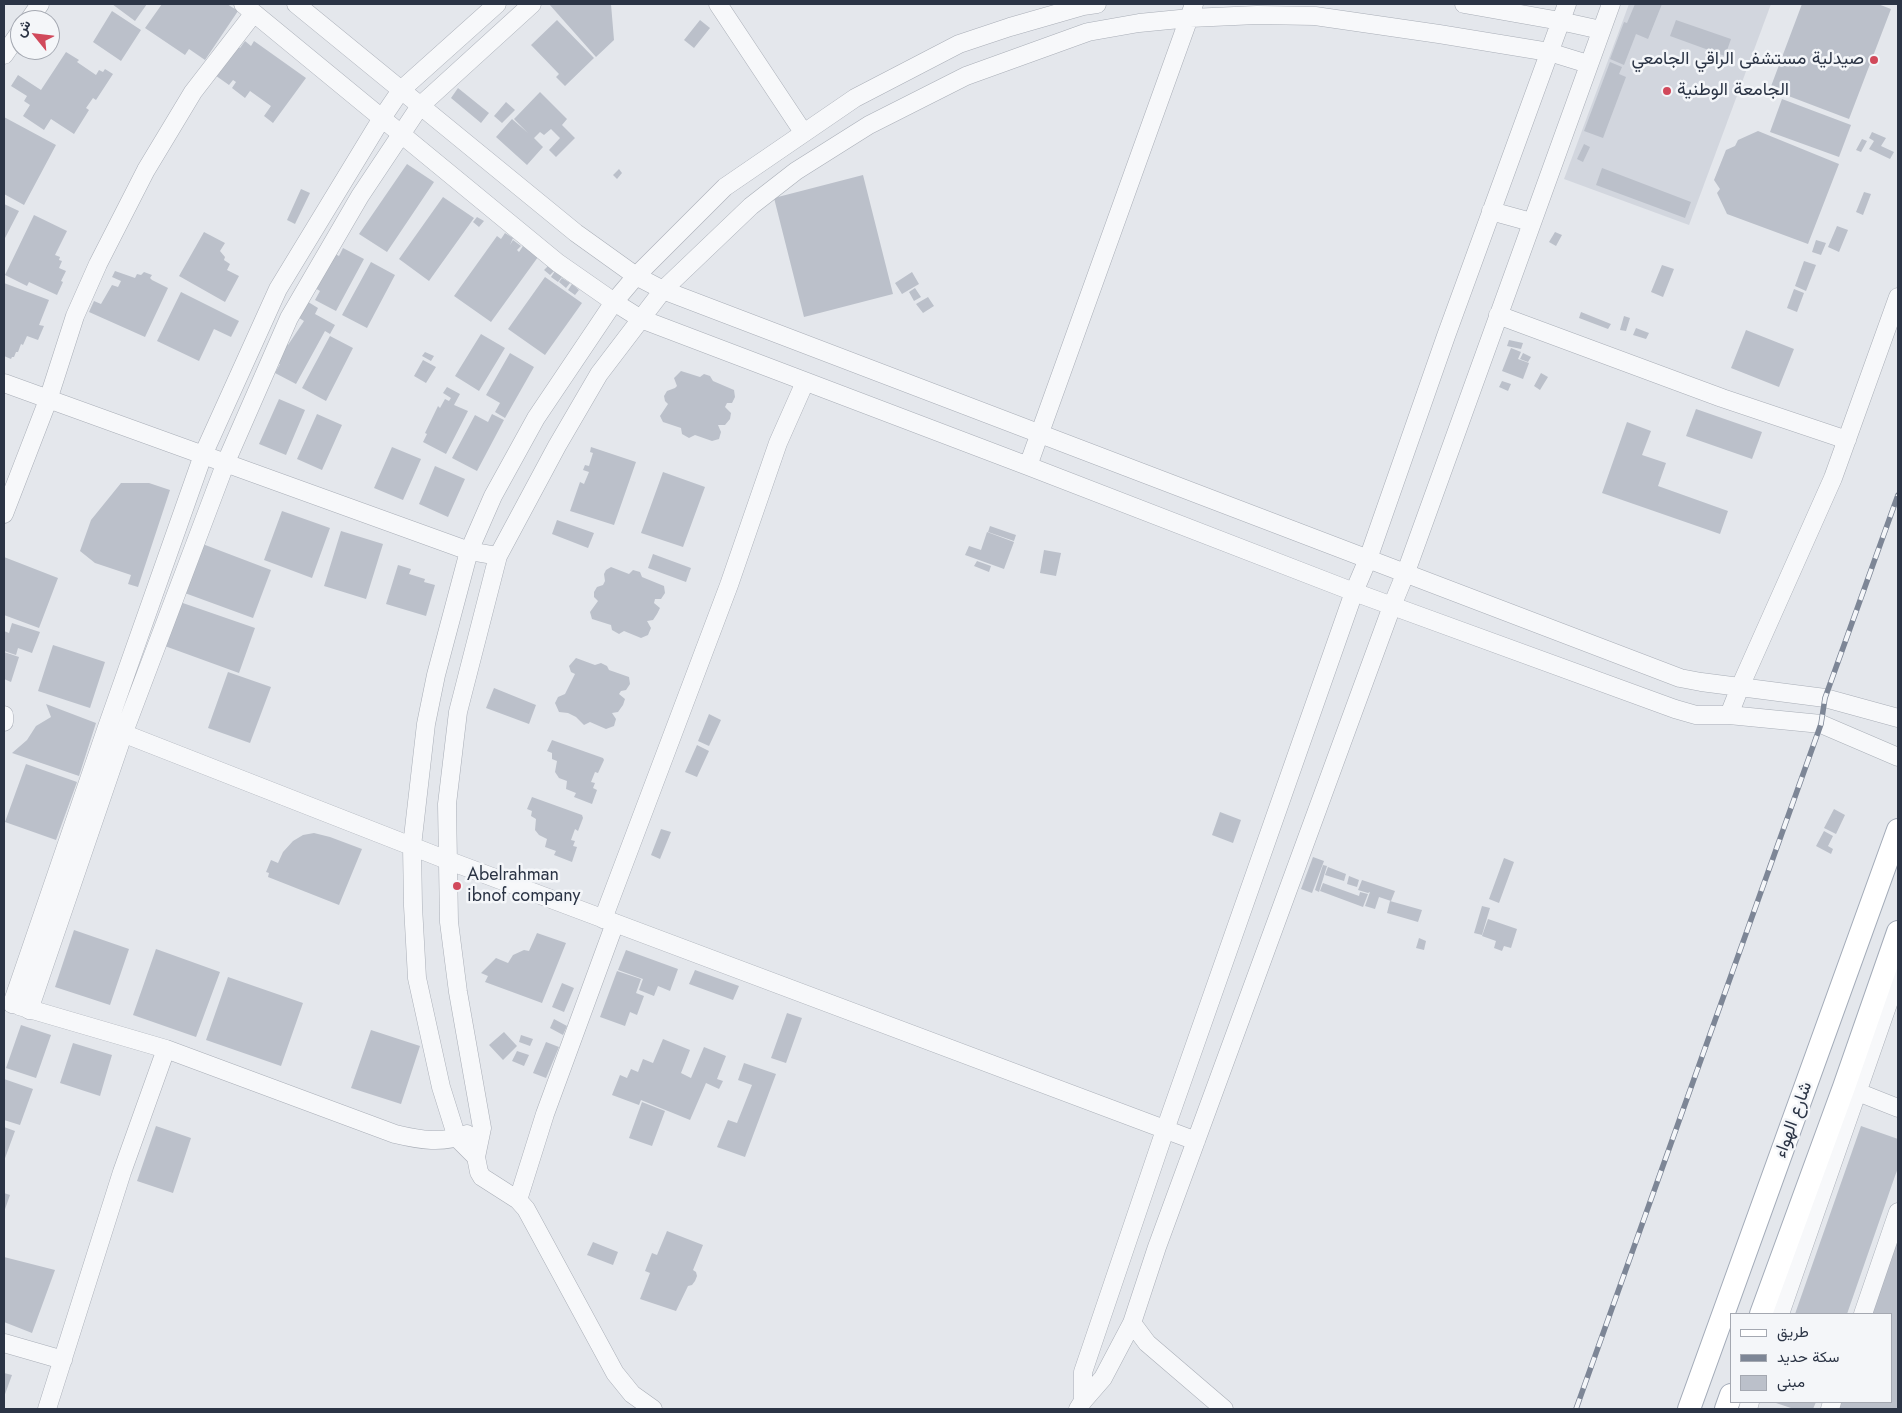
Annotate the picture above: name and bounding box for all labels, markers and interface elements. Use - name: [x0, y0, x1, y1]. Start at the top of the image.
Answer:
- north arrow: [10, 10, 60, 60]
- text: ش: [10, 16, 36, 40]
- place label: صيدلية مستشفى الراقي الجامعي: [1631, 49, 1864, 71]
- marker: صيدلية مستشفى الراقي الجامعي: [1868, 54, 1880, 66]
- place label: الجامعة الوطنية: [1677, 80, 1789, 102]
- marker: الجامعة الوطنية: [1661, 85, 1673, 97]
- place label: Abelrahman ibnof company: [467, 865, 580, 908]
- marker: Abelrahman ibnof company: [451, 880, 463, 892]
- street label: شارع الهواء: [1770, 1079, 1818, 1161]
- legend: [1730, 1313, 1892, 1403]
- text: طريق: [1777, 1321, 1809, 1343]
- text: سكة حديد: [1777, 1346, 1839, 1368]
- text: مبنى: [1777, 1371, 1805, 1393]

